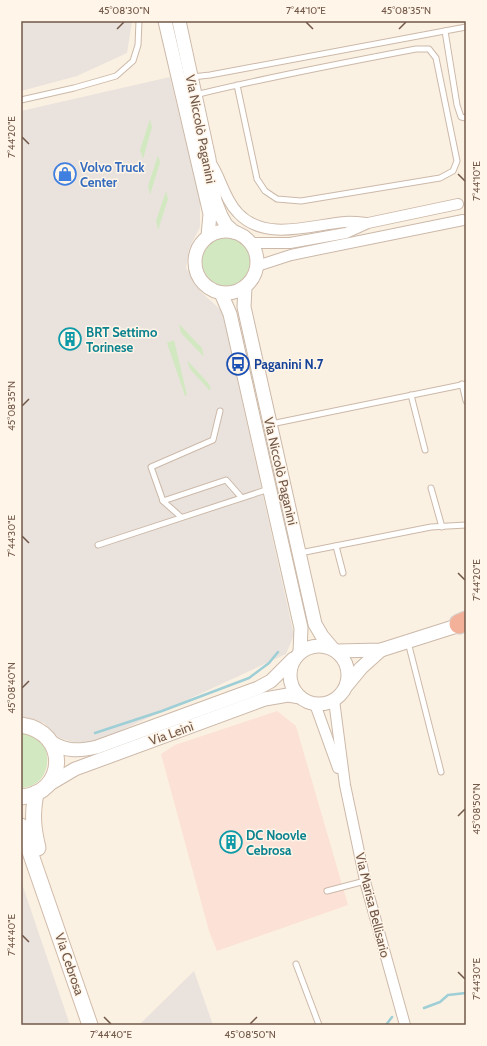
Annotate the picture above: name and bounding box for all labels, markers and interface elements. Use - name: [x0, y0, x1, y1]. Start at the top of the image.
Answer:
- text: 45°08'30"N: [98, 4, 150, 17]
- text: 7°44'10"E: [286, 4, 326, 17]
- text: 45°08'35"N: [381, 4, 431, 17]
- street label: Via Niccolò Paganini: [183, 73, 219, 185]
- text: 7°44'20"E: [5, 116, 18, 158]
- place label: Volvo Truck Center: [80, 159, 145, 190]
- shop icon: Volvo Truck Center: [52, 161, 78, 187]
- text: 7°44'10"E: [470, 161, 483, 201]
- place label: BRT Settimo Torinese: [86, 324, 158, 355]
- building icon: BRT Settimo Torinese: [57, 326, 83, 352]
- bus stop icon: Paganini N.7: [225, 351, 251, 377]
- place label: Paganini N.7: [254, 356, 324, 372]
- text: 45°08'35"N: [5, 381, 18, 431]
- street label: Via Niccolò Paganini: [261, 415, 301, 527]
- text: 7°44'30"E: [5, 515, 18, 557]
- text: 7°44'20"E: [470, 559, 483, 601]
- text: 45°08'40"N: [5, 662, 18, 714]
- street label: Via Leinì: [147, 717, 196, 748]
- text: 45°08'50"N: [470, 783, 483, 835]
- place label: DC Noovle Cebrosa: [246, 827, 307, 858]
- building icon: DC Noovle Cebrosa: [218, 829, 244, 855]
- street label: Via Marisa Bellisario: [352, 851, 394, 959]
- text: 7°44'40"E: [5, 913, 18, 956]
- street label: Via Cebrosa: [52, 931, 88, 998]
- text: 7°44'30"E: [470, 958, 483, 1000]
- text: 7°44'40"E: [90, 1028, 133, 1041]
- text: 45°08'50"N: [224, 1028, 276, 1041]

